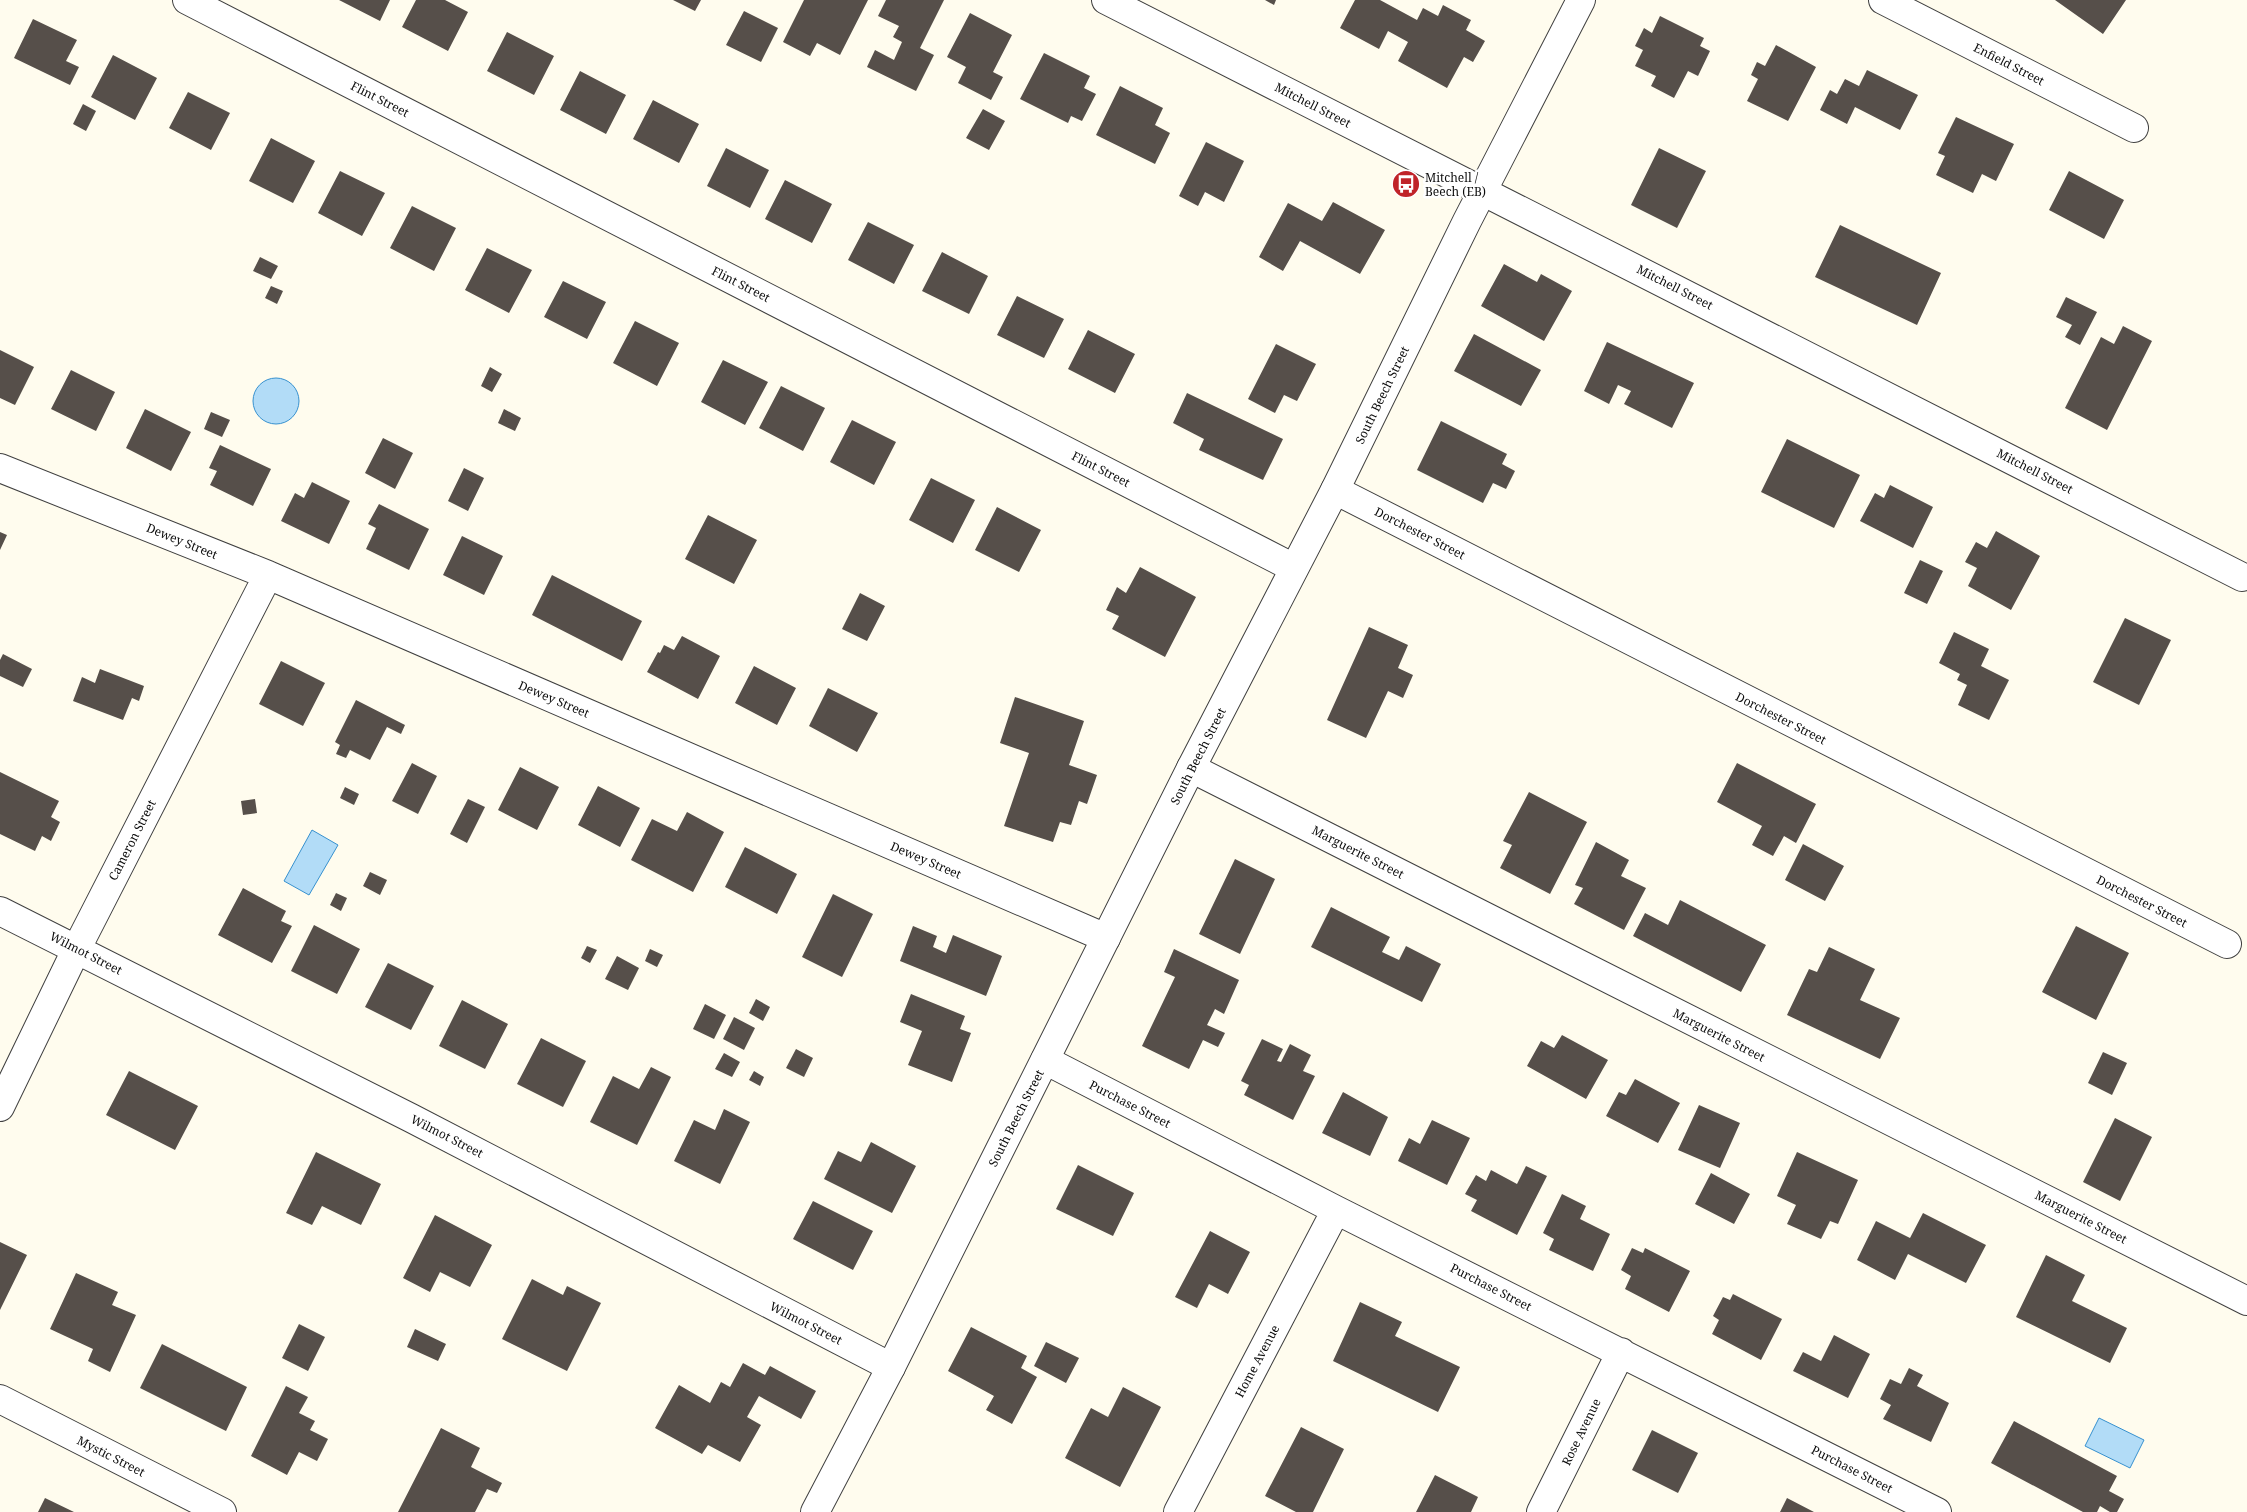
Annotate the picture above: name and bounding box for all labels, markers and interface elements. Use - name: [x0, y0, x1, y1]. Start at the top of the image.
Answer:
- street label: Enfield Street: [1971, 39, 2047, 89]
- street label: Flint Street: [348, 77, 412, 121]
- street label: Mitchell Street: [1272, 79, 1354, 131]
- bus stop icon: Mitchell / Beech (EB): [1391, 169, 1421, 199]
- place label: Mitchell / Beech (EB): [1425, 169, 1486, 200]
- street label: Mitchell Street: [1634, 261, 1716, 313]
- street label: Flint Street: [709, 262, 773, 306]
- street label: South Beech Street: [1351, 343, 1413, 447]
- street label: Mitchell Street: [1994, 445, 2076, 497]
- street label: Flint Street: [1069, 447, 1133, 491]
- street label: Dorchester Street: [1372, 503, 1468, 563]
- street label: Dewey Street: [144, 519, 220, 563]
- street label: Dewey Street: [516, 676, 592, 722]
- street label: Dorchester Street: [1733, 688, 1829, 748]
- street label: South Beech Street: [1166, 705, 1230, 807]
- street label: Cameron Street: [104, 797, 160, 883]
- street label: Marguerite Street: [1309, 822, 1407, 882]
- street label: Dewey Street: [888, 837, 964, 883]
- street label: Dorchester Street: [2094, 871, 2190, 931]
- street label: Wilmot Street: [47, 927, 125, 979]
- street label: Marguerite Street: [1670, 1005, 1768, 1065]
- street label: South Beech Street: [984, 1067, 1048, 1169]
- street label: Purchase Street: [1086, 1076, 1174, 1132]
- street label: Wilmot Street: [408, 1110, 486, 1162]
- street label: Marguerite Street: [2032, 1187, 2130, 1247]
- street label: Purchase Street: [1447, 1259, 1535, 1315]
- street label: Wilmot Street: [767, 1297, 845, 1349]
- street label: Home Avenue: [1231, 1322, 1283, 1400]
- street label: Rose Avenue: [1557, 1396, 1605, 1468]
- street label: Mystic Street: [74, 1432, 148, 1480]
- street label: Purchase Street: [1808, 1441, 1896, 1497]

